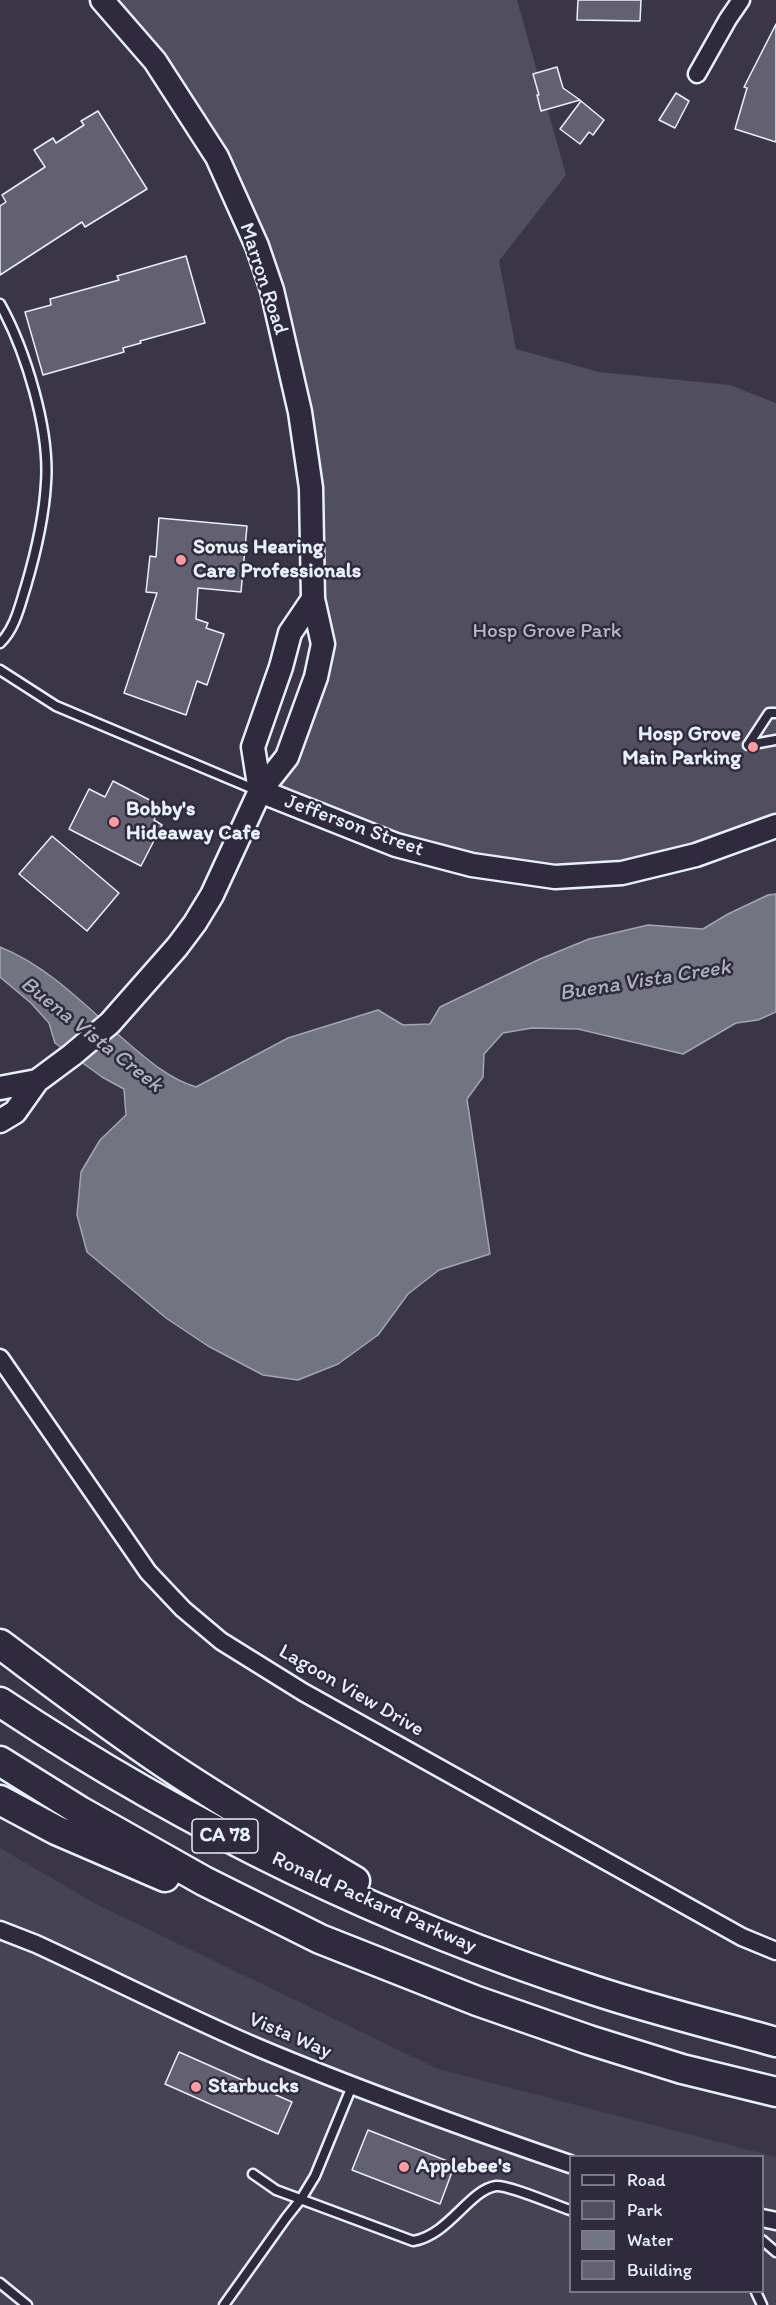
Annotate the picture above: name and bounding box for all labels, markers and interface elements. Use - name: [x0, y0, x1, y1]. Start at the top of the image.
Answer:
- street label: Marron Road: [233, 220, 293, 338]
- place label: Sonus Hearing Care Professionals: [193, 535, 361, 585]
- marker: Sonus Hearing Care Professionals: [174, 553, 188, 567]
- park label: Hosp Grove Park: [472, 619, 622, 645]
- place label: Hosp Grove Main Parking: [622, 722, 741, 772]
- marker: Hosp Grove Main Parking: [746, 740, 760, 754]
- street label: Jefferson Street: [281, 789, 427, 863]
- place label: Bobby's Hideaway Cafe: [126, 797, 260, 847]
- marker: Bobby's Hideaway Cafe: [107, 815, 121, 829]
- water label: Buena Vista Creek: [558, 954, 732, 1008]
- water label: Buena Vista Creek: [15, 971, 167, 1099]
- street label: Lagoon View Drive: [274, 1639, 428, 1743]
- road number: CA 78: [192, 1819, 258, 1853]
- street label: Ronald Packard Parkway: [268, 1847, 480, 1959]
- street label: Vista Way: [245, 2007, 335, 2065]
- place label: Starbucks: [208, 2074, 299, 2100]
- marker: Starbucks: [189, 2080, 203, 2094]
- place label: Applebee's: [416, 2154, 511, 2180]
- legend: [569, 2155, 764, 2293]
- marker: Applebee's: [397, 2160, 411, 2174]
- text: Road: [627, 2169, 666, 2191]
- text: Park: [627, 2199, 662, 2221]
- text: Water: [627, 2229, 673, 2251]
- text: Building: [627, 2259, 692, 2281]

